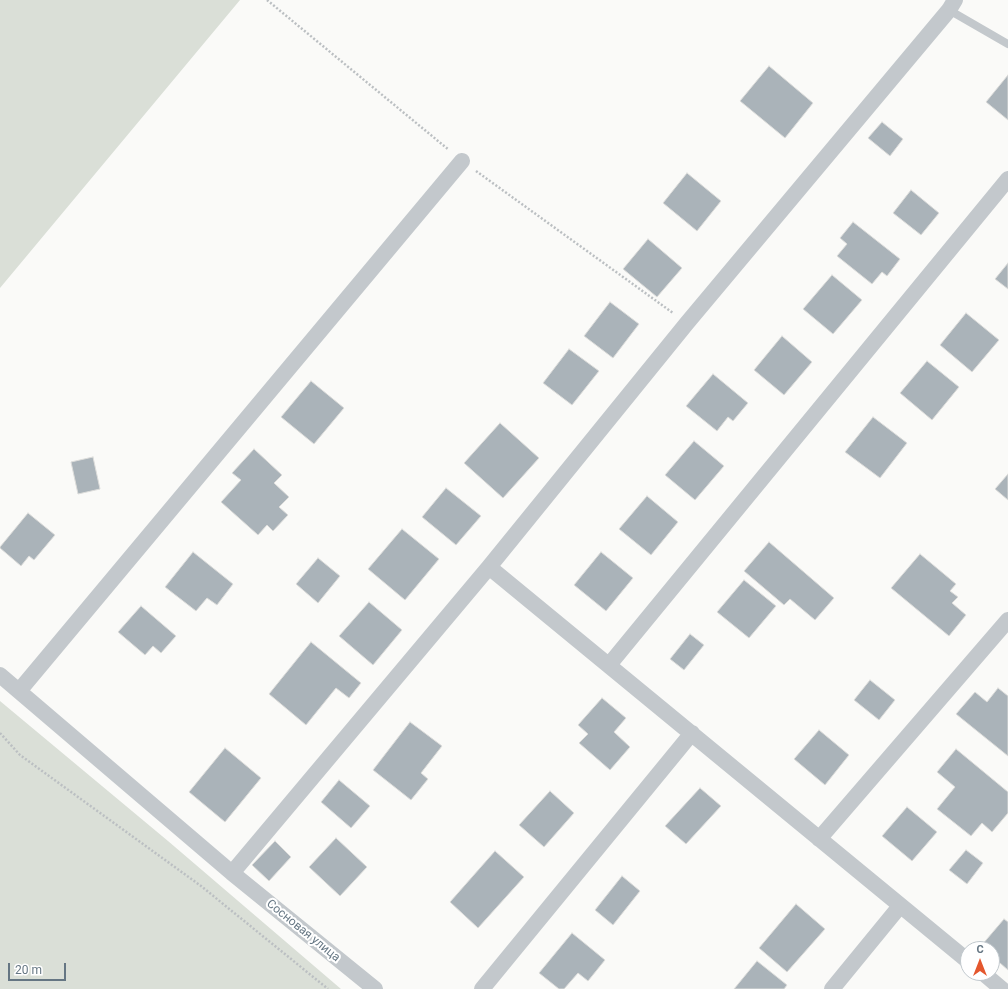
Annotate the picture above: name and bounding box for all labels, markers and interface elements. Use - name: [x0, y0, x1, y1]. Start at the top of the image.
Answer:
- street label: Сосновая улица: [263, 897, 343, 965]
- north arrow: [960, 941, 1000, 981]
- text: С: [976, 943, 984, 956]
- scale bar: [10, 955, 68, 981]
- text: 20 m: [15, 963, 42, 977]

